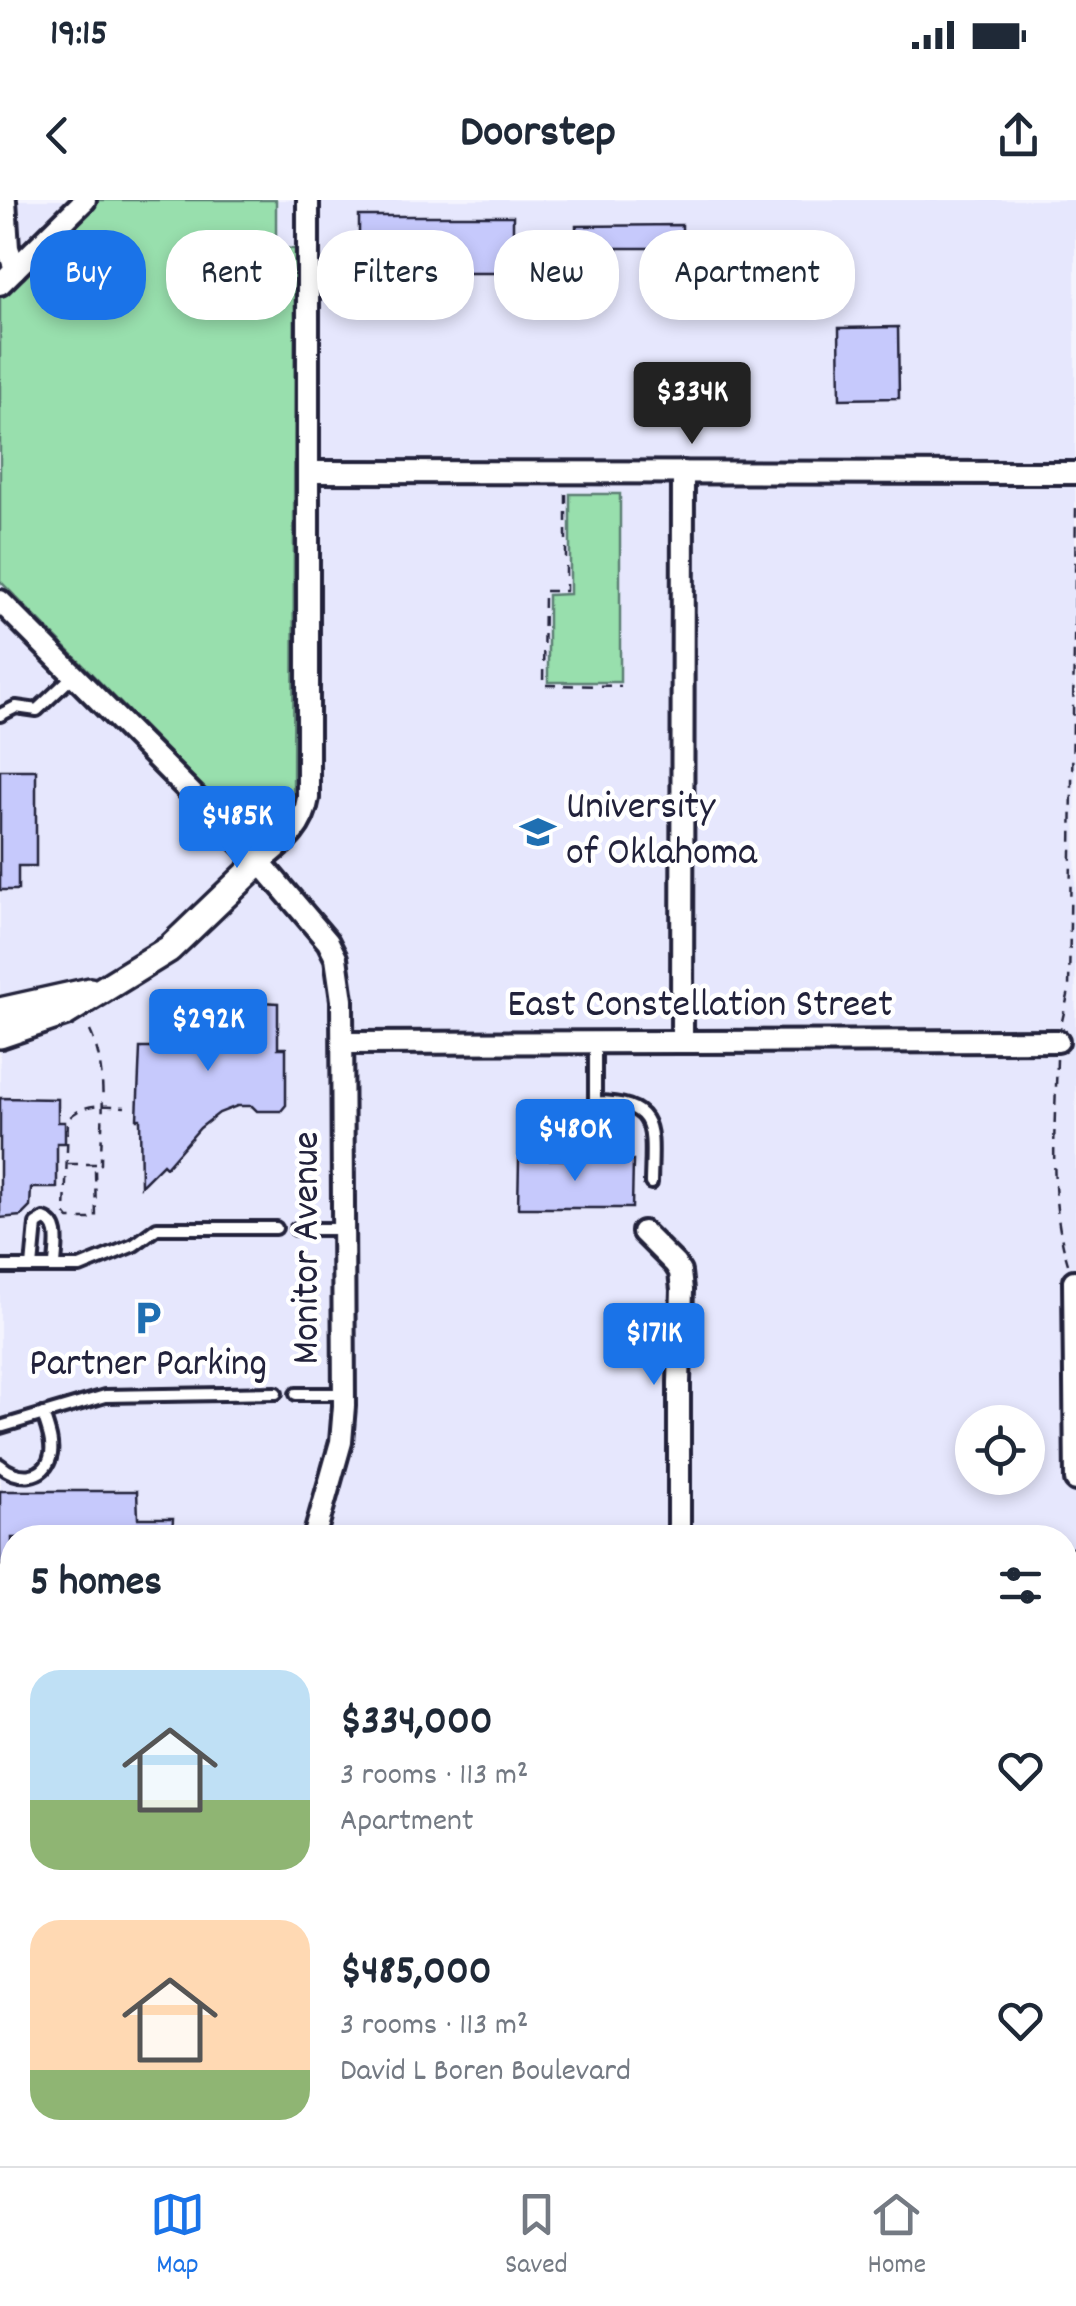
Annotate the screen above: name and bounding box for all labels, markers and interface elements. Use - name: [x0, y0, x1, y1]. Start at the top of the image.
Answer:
- text: 19:15: [50, 8, 108, 63]
- text: Doorstep: [460, 103, 616, 167]
- icon: back: [30, 108, 85, 163]
- icon: share: [991, 108, 1046, 163]
- chip: Buy: [30, 230, 146, 320]
- chip: Rent: [166, 230, 297, 320]
- chip: Filters: [317, 230, 474, 320]
- chip: New: [494, 230, 619, 320]
- chip: Apartment: [639, 230, 855, 320]
- pin: $334K: [622, 362, 762, 447]
- text: $334K: [656, 371, 728, 417]
- place label: University of Oklahoma: [566, 781, 758, 884]
- pin: $485K: [167, 786, 307, 871]
- text: $485K: [201, 795, 273, 841]
- school or university icon: University of Oklahoma: [519, 813, 557, 851]
- street label: East Constellation Street: [507, 979, 893, 1036]
- pin: $292K: [138, 989, 278, 1074]
- text: $292K: [171, 998, 245, 1044]
- pin: $480K: [505, 1099, 645, 1184]
- text: $480K: [538, 1108, 612, 1154]
- street label: Monitor Avenue: [281, 1131, 338, 1365]
- parking icon: Partner Parking: [129, 1299, 167, 1337]
- pin: $171K: [584, 1303, 724, 1388]
- text: $171K: [625, 1312, 683, 1358]
- place label: Partner Parking: [29, 1338, 267, 1395]
- map controls: [955, 1405, 1045, 1495]
- button: locate: [955, 1405, 1045, 1495]
- text: 5 homes: [30, 1555, 162, 1615]
- icon: filters: [993, 1558, 1048, 1613]
- text: $334,000: [340, 1694, 493, 1754]
- icon: home: [110, 1710, 230, 1830]
- icon: heart: [993, 1743, 1048, 1798]
- text: 3 rooms · 113 m²: [340, 1754, 529, 1800]
- text: Apartment: [340, 1800, 474, 1846]
- text: $485,000: [340, 1944, 492, 2004]
- icon: home: [110, 1960, 230, 2080]
- icon: heart: [993, 1993, 1048, 2048]
- text: 3 rooms · 113 m²: [340, 2004, 529, 2050]
- text: David L Boren Boulevard: [340, 2050, 631, 2096]
- tab: Map: [150, 2187, 205, 2287]
- tab: Saved: [505, 2187, 568, 2287]
- tab: Home: [868, 2187, 926, 2287]

